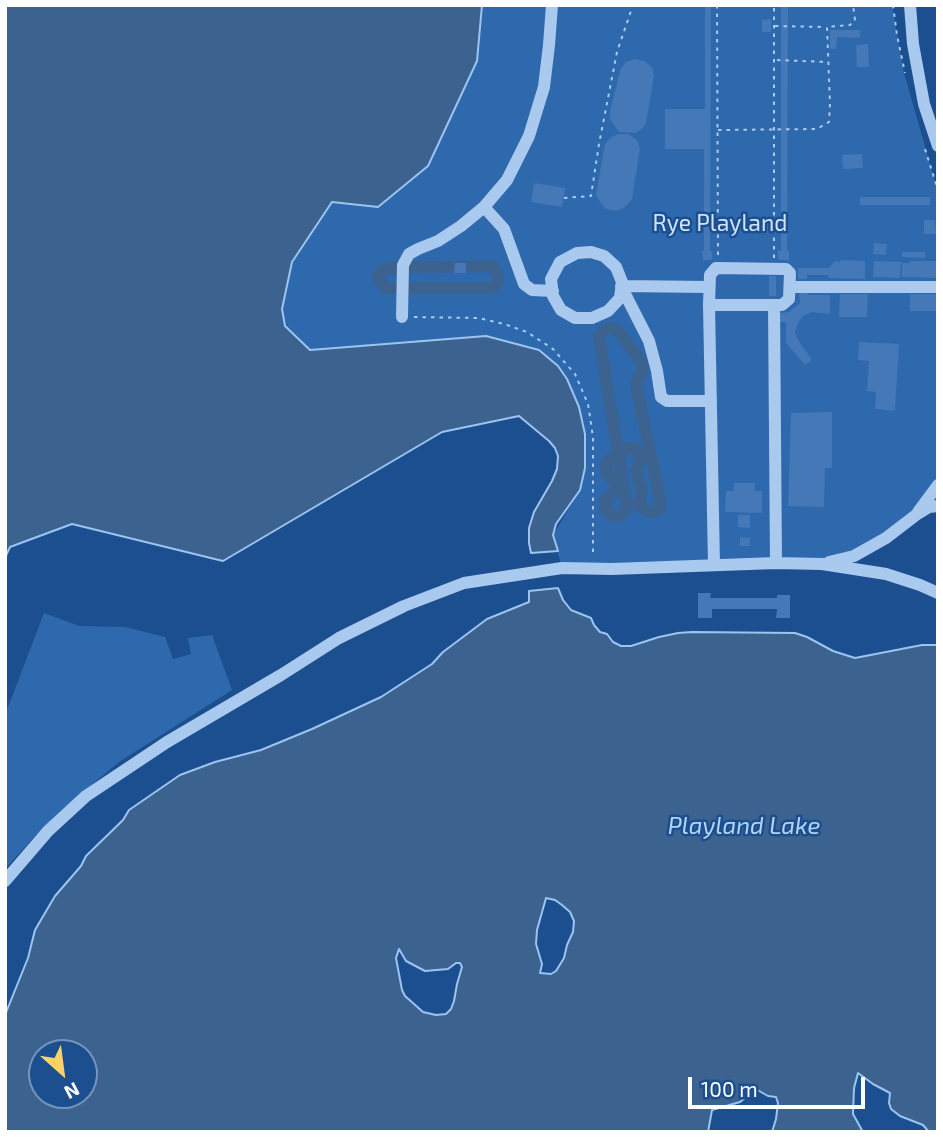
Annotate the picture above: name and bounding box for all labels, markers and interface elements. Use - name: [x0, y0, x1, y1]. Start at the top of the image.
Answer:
- park label: Rye Playland: [653, 209, 787, 237]
- water label: Playland Lake: [668, 812, 820, 840]
- north arrow: [28, 1039, 98, 1109]
- scale bar: [691, 1064, 868, 1108]
- text: 100 m: [701, 1076, 758, 1101]
- text: N: [61, 1078, 84, 1105]

